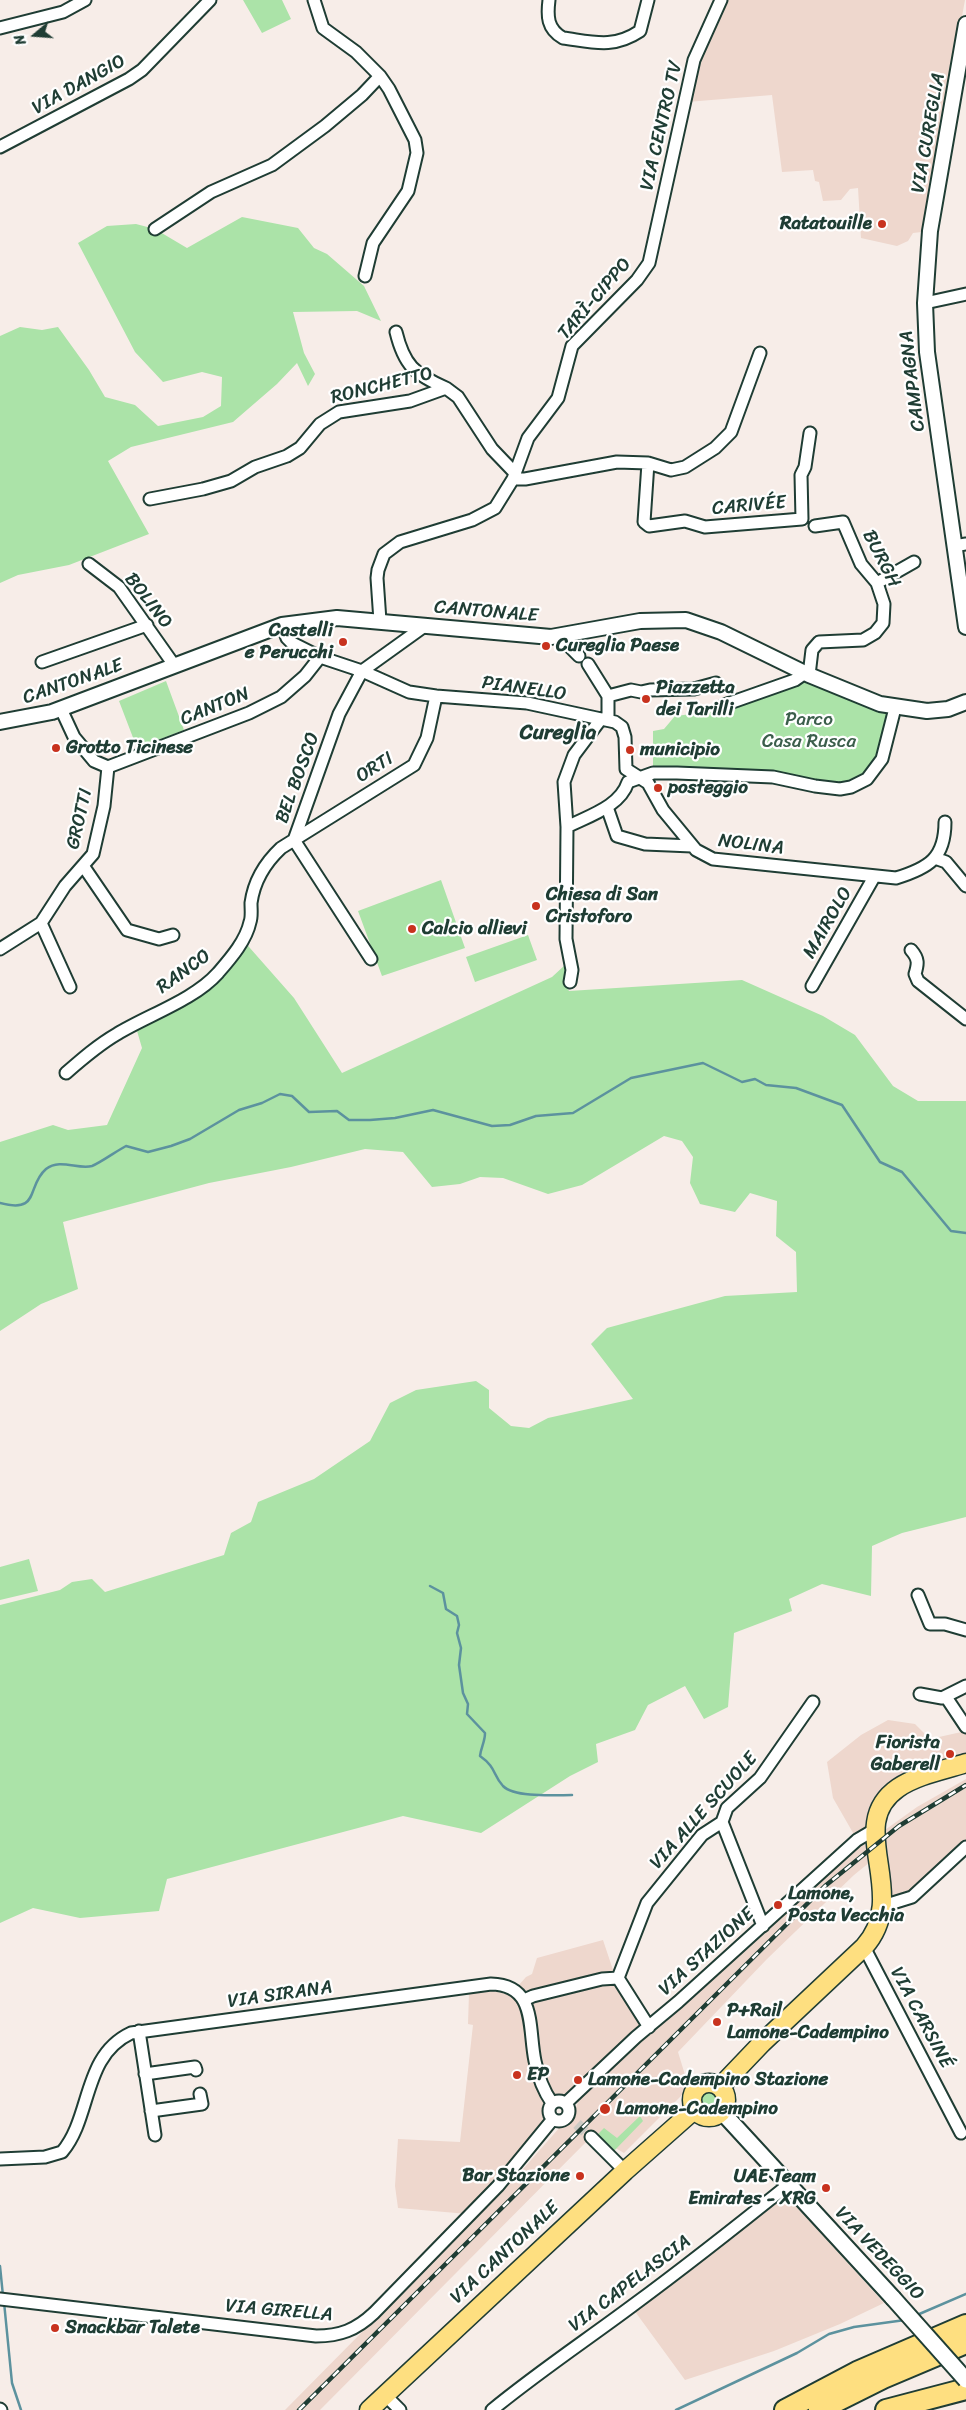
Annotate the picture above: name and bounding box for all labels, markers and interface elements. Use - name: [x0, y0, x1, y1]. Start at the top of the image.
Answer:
- north arrow: [10, 10, 60, 60]
- text: N: [7, 31, 34, 48]
- street label: VIA DANGIO: [28, 50, 130, 120]
- street label: VIA CENTRO TV: [636, 59, 688, 193]
- street label: VIA CUREGLIA: [907, 71, 951, 195]
- place label: Ratatouille: [780, 213, 872, 235]
- marker: Ratatouille: [876, 218, 888, 230]
- street label: TARÌ-CIPPO: [553, 253, 637, 345]
- street label: CAMPAGNA: [896, 329, 930, 433]
- street label: RONCHETTO: [329, 362, 435, 410]
- street label: CARIVÉE: [711, 491, 787, 521]
- street label: BURGH: [857, 526, 905, 592]
- street label: BOLINO: [119, 569, 177, 633]
- street label: CANTONALE: [433, 596, 539, 628]
- place label: Castelli e Perucchi: [245, 620, 333, 664]
- place label: Cureglia Paese: [556, 635, 679, 657]
- marker: Castelli e Perucchi: [337, 636, 349, 648]
- marker: Cureglia Paese: [540, 640, 552, 652]
- street label: CANTONALE: [20, 654, 126, 710]
- street label: PIANELLO: [480, 672, 568, 706]
- place label: Piazzetta dei Tarilli: [656, 677, 735, 721]
- street label: CANTON: [177, 683, 253, 731]
- marker: Piazzetta dei Tarilli: [640, 693, 652, 705]
- park label: Parco Casa Rusca: [762, 709, 856, 753]
- district label: Cureglia: [520, 721, 596, 747]
- street label: BEL BOSCO: [271, 729, 325, 827]
- place label: Grotto Ticinese: [66, 737, 193, 759]
- place label: municipio: [640, 739, 720, 761]
- marker: Grotto Ticinese: [50, 742, 62, 754]
- marker: municipio: [624, 744, 636, 756]
- street label: ORTI: [352, 748, 398, 788]
- place label: posteggio: [668, 777, 748, 799]
- marker: posteggio: [652, 782, 664, 794]
- street label: GROTTI: [62, 786, 98, 852]
- street label: NOLINA: [717, 830, 785, 860]
- street label: MAIROLO: [798, 883, 858, 963]
- place label: Chiesa di San Cristoforo: [546, 884, 658, 928]
- marker: Chiesa di San Cristoforo: [530, 900, 542, 912]
- place label: Calcio allievi: [422, 918, 527, 940]
- marker: Calcio allievi: [406, 923, 418, 935]
- street label: RANCO: [153, 945, 215, 999]
- place label: Fiorista Gaberell: [871, 1732, 940, 1776]
- street label: VIA ALLE SCUOLE: [645, 1748, 763, 1874]
- marker: Fiorista Gaberell: [944, 1748, 956, 1760]
- place label: Lamone, Posta Vecchia: [788, 1883, 904, 1927]
- marker: Lamone, Posta Vecchia: [772, 1899, 784, 1911]
- street label: VIA STAZIONE: [654, 1903, 760, 2001]
- street label: VIA CARSINÉ: [885, 1963, 957, 2073]
- street label: VIA SIRANA: [226, 1976, 334, 2014]
- place label: P+Rail Lamone-Cadempino: [727, 2000, 889, 2044]
- marker: P+Rail Lamone-Cadempino: [711, 2016, 723, 2028]
- place label: EP: [527, 2064, 549, 2086]
- marker: EP: [511, 2069, 523, 2081]
- place label: Lamone-Cadempino Stazione: [588, 2069, 828, 2091]
- marker: Lamone-Cadempino Stazione: [572, 2074, 584, 2086]
- place label: Lamone-Cadempino: [616, 2098, 778, 2120]
- marker: Lamone-Cadempino: [598, 2102, 612, 2116]
- place label: Bar Stazione: [462, 2165, 570, 2187]
- place label: UAE Team Emirates - XRG: [688, 2166, 816, 2210]
- marker: Bar Stazione: [574, 2170, 586, 2182]
- marker: UAE Team Emirates - XRG: [820, 2182, 832, 2194]
- street label: VIA CANTONALE: [446, 2197, 564, 2309]
- street label: VIA VEDEGGIO: [830, 2202, 928, 2306]
- street label: VIA CAPELASCIA: [564, 2231, 696, 2337]
- street label: VIA GIRELLA: [224, 2295, 334, 2327]
- place label: Snackbar Talete: [65, 2317, 200, 2339]
- marker: Snackbar Talete: [49, 2322, 61, 2334]

